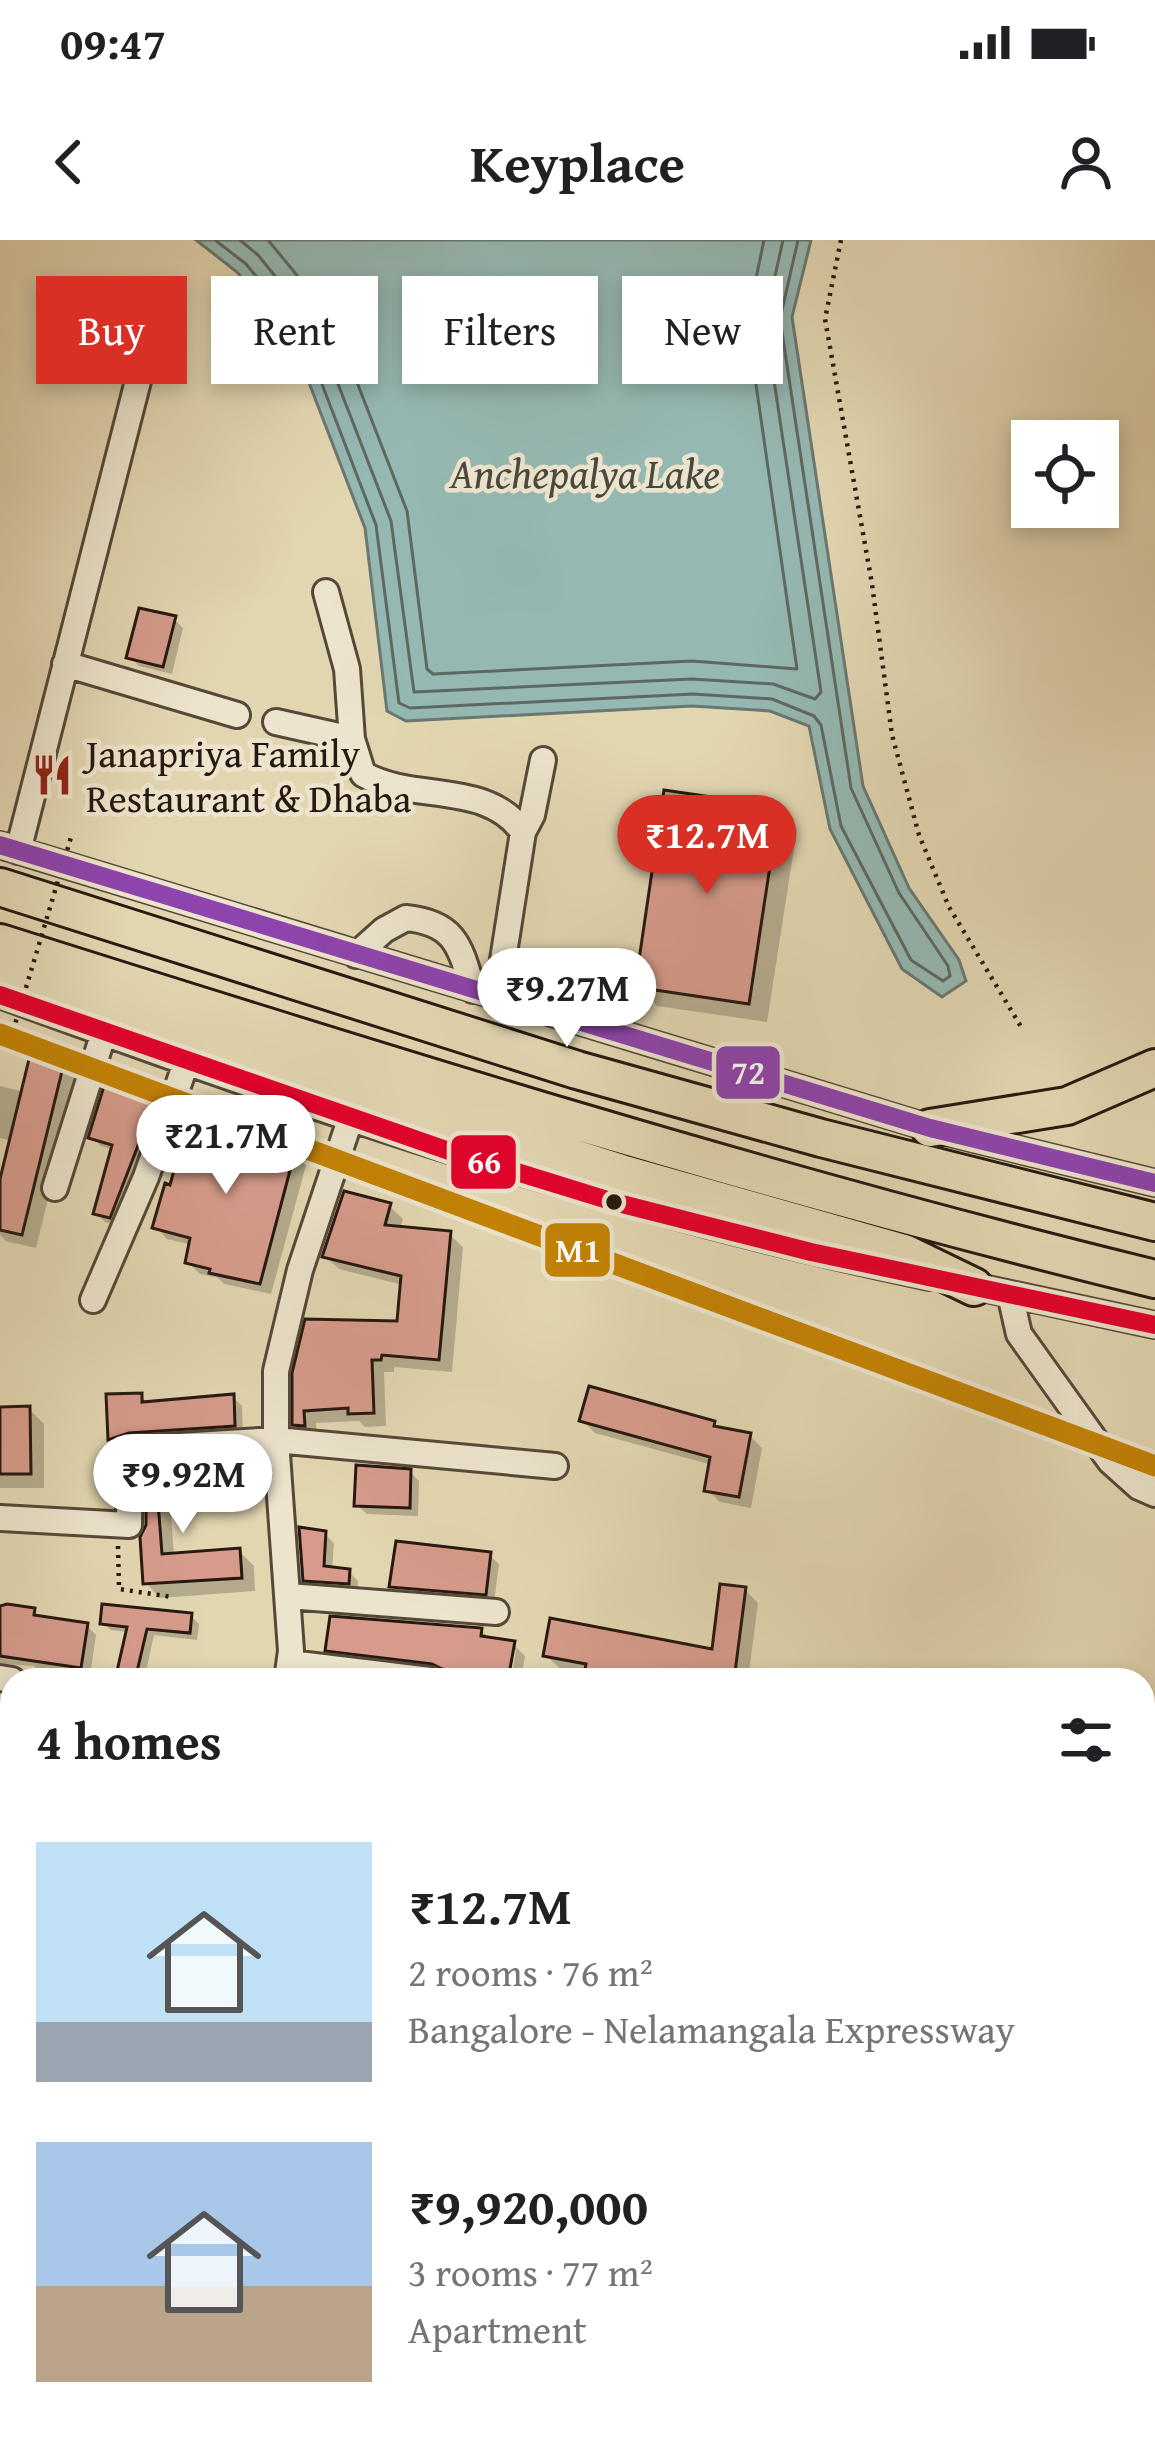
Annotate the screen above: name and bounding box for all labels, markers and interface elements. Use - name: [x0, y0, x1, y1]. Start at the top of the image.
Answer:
- text: 09:47: [60, 10, 166, 75]
- text: Keyplace: [470, 123, 685, 202]
- icon: back: [36, 129, 102, 195]
- icon: person: [1053, 129, 1119, 195]
- chip: Buy: [36, 276, 187, 384]
- chip: Rent: [211, 276, 378, 384]
- chip: Filters: [402, 276, 598, 384]
- chip: New: [622, 276, 783, 384]
- map controls: [1011, 420, 1119, 528]
- button: locate: [1011, 420, 1119, 528]
- water label: Anchepalya Lake: [449, 442, 720, 503]
- place label: Janapriya Family Restaurant & Dhaba: [81, 724, 412, 826]
- restaurant icon: Janapriya Family Restaurant & Dhaba: [29, 752, 75, 798]
- pin: ₹12.7M: [609, 795, 805, 897]
- text: ₹12.7M: [644, 805, 770, 862]
- pin: ₹9.27M: [469, 948, 665, 1050]
- text: ₹9.27M: [504, 958, 630, 1015]
- line badge: 72: [714, 1044, 782, 1101]
- text: 72: [731, 1048, 765, 1096]
- pin: ₹21.7M: [128, 1095, 324, 1197]
- text: ₹21.7M: [163, 1105, 289, 1162]
- line badge: 66: [449, 1133, 518, 1191]
- text: 66: [467, 1137, 501, 1185]
- unlabelled marker: [603, 1191, 625, 1213]
- line badge: M1: [543, 1221, 612, 1279]
- text: M1: [555, 1226, 601, 1274]
- pin: ₹9.92M: [85, 1434, 281, 1536]
- text: ₹9.92M: [120, 1444, 246, 1501]
- text: 4 homes: [36, 1703, 222, 1778]
- icon: filters: [1053, 1707, 1119, 1773]
- text: ₹12.7M: [408, 1868, 572, 1943]
- icon: home: [132, 1890, 276, 2034]
- text: 2 rooms · 76 m²: [408, 1943, 653, 2000]
- text: Bangalore - Nelamangala Expressway: [408, 2000, 1015, 2057]
- text: ₹9,920,000: [408, 2168, 648, 2243]
- icon: home: [132, 2190, 276, 2334]
- text: 3 rooms · 77 m²: [408, 2243, 653, 2300]
- text: Apartment: [408, 2300, 587, 2357]

